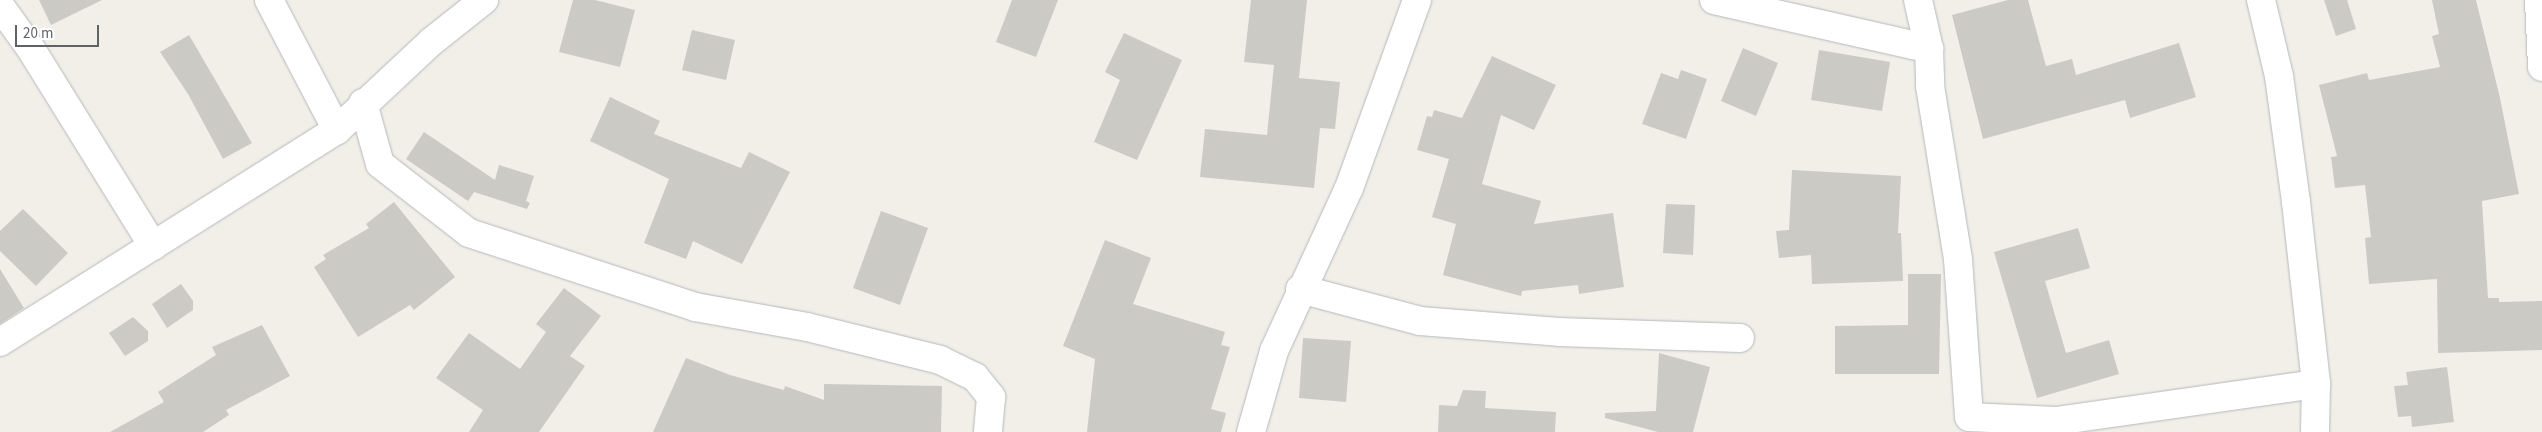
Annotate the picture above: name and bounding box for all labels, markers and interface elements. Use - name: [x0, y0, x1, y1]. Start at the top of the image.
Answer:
- scale bar: [18, 15, 101, 47]
- text: 20 m: [23, 23, 53, 44]

